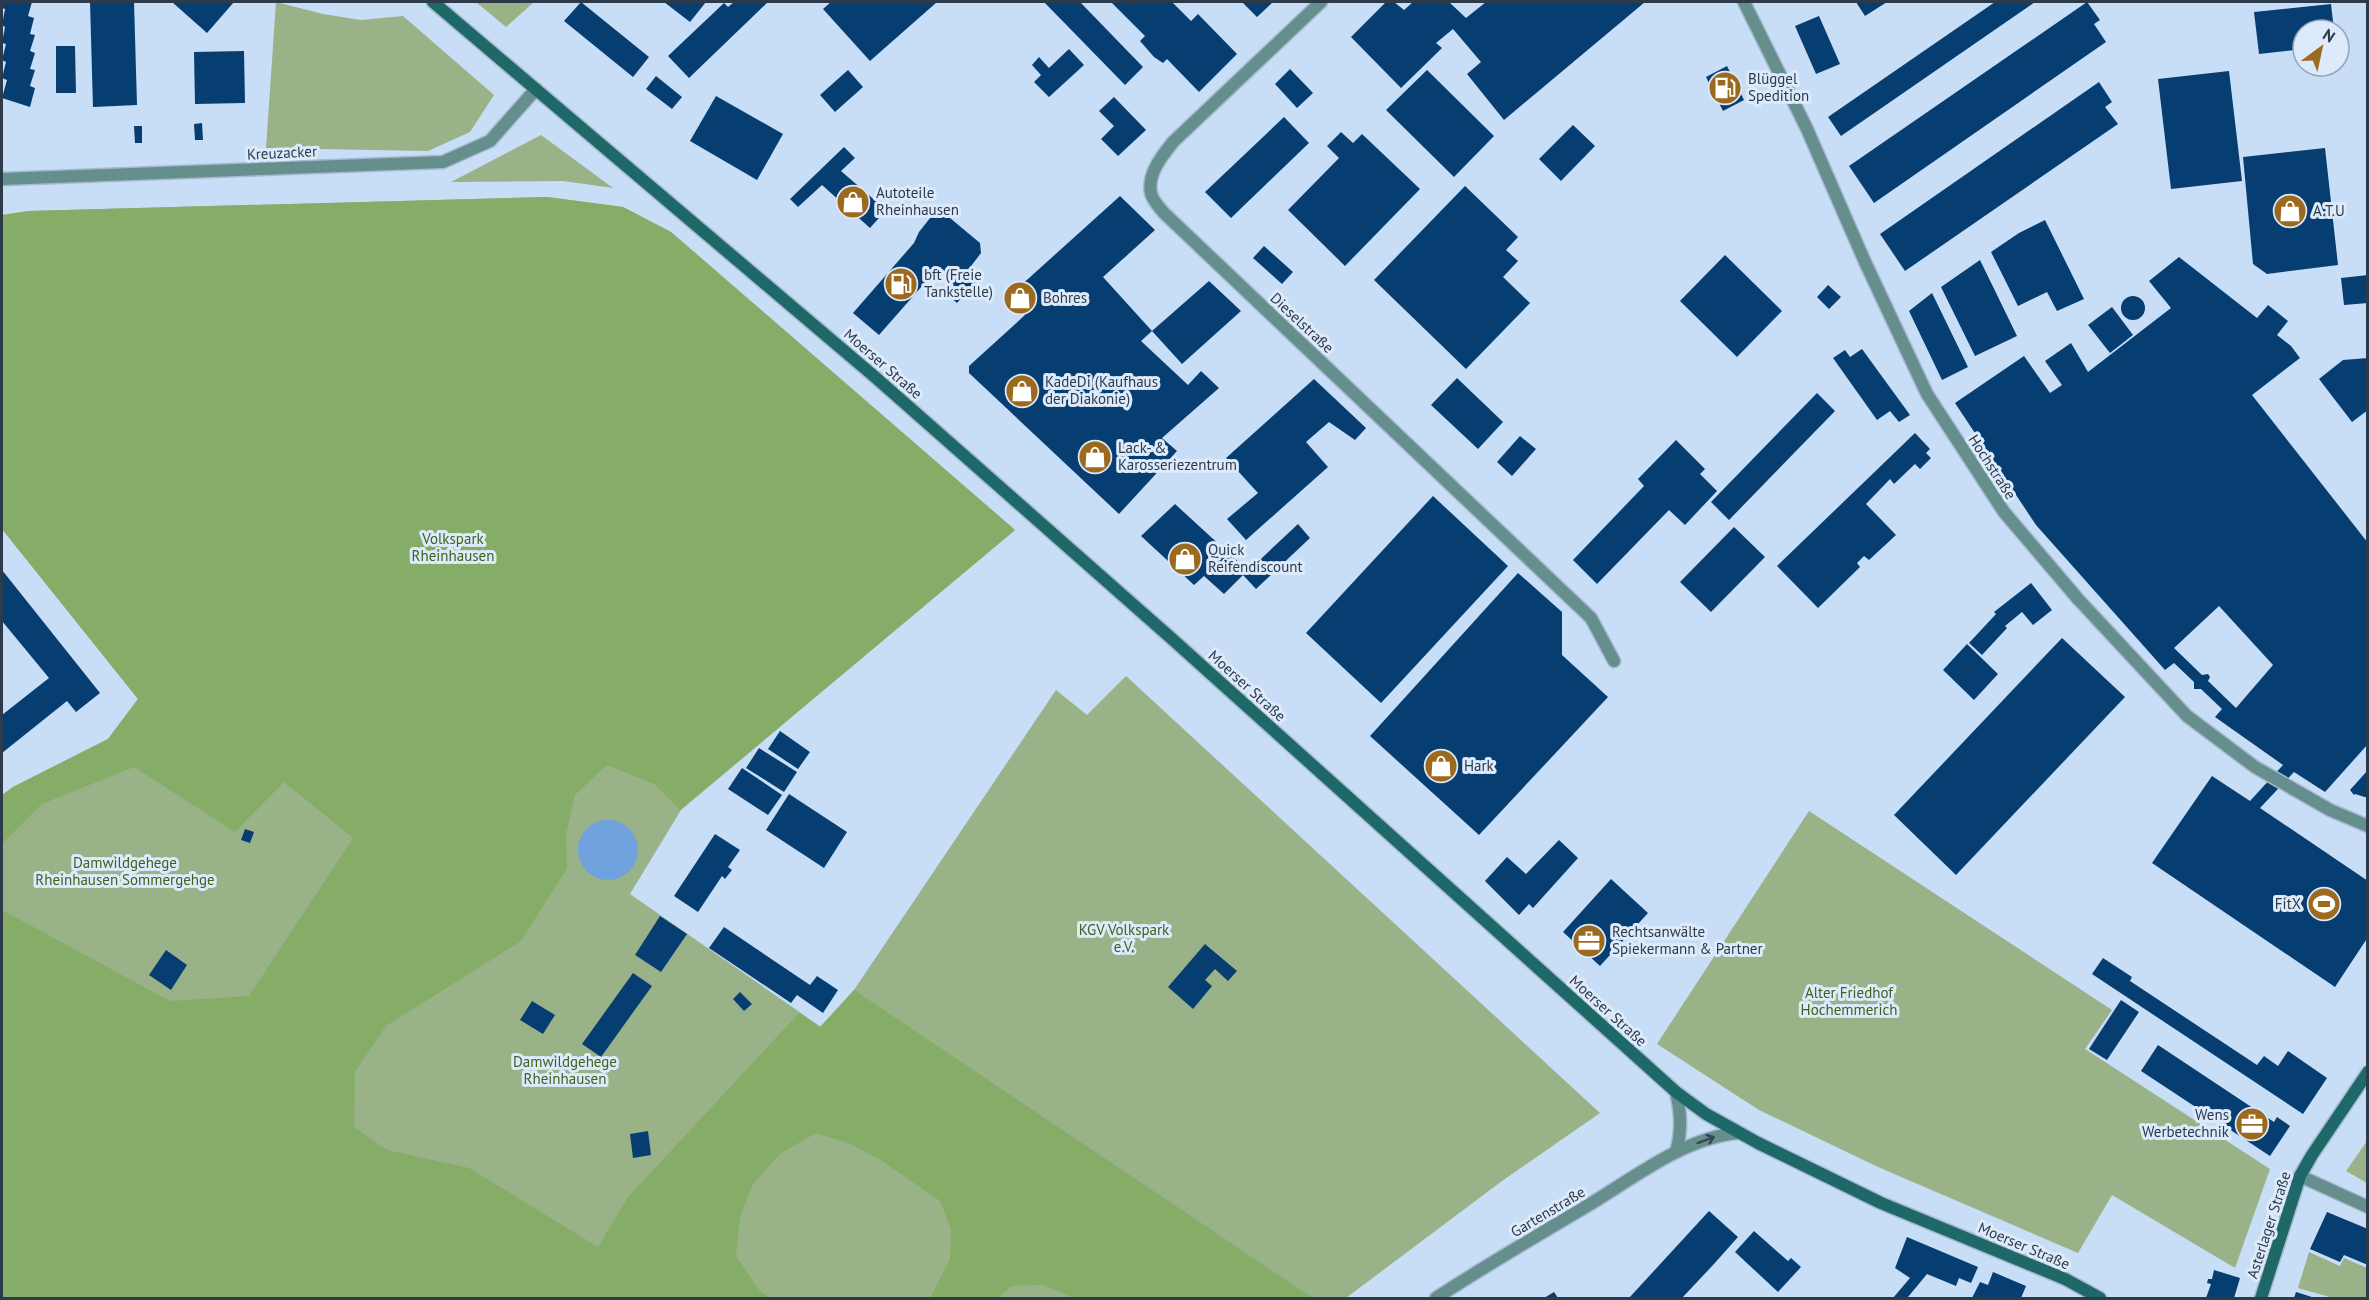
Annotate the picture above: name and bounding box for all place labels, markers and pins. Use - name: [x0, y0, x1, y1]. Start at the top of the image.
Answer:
- place label: Blüggel Spedition: [1748, 69, 1809, 105]
- fuel station icon: Blüggel Spedition: [1707, 70, 1743, 106]
- place label: Autoteile Rheinhausen: [876, 183, 959, 219]
- shop icon: Autoteile Rheinhausen: [835, 184, 871, 220]
- shop icon: A.T.U: [2272, 193, 2308, 229]
- place label: A.T.U: [2313, 201, 2345, 220]
- place label: bft (Freie Tankstelle): [924, 265, 993, 301]
- fuel station icon: bft (Freie Tankstelle): [883, 266, 919, 302]
- shop icon: Bohres: [1002, 280, 1038, 316]
- place label: Bohres: [1043, 288, 1087, 307]
- place label: KadeDi (Kaufhaus der Diakonie): [1045, 372, 1158, 408]
- shop icon: KadeDi (Kaufhaus der Diakonie): [1004, 373, 1040, 409]
- place label: Lack- & Karosseriezentrum: [1118, 438, 1237, 474]
- shop icon: Lack- & Karosseriezentrum: [1077, 439, 1113, 475]
- place label: Quick Reifendiscount: [1208, 540, 1303, 576]
- shop icon: Quick Reifendiscount: [1167, 541, 1203, 577]
- shop icon: Hark: [1423, 748, 1459, 784]
- place label: Hark: [1464, 756, 1495, 775]
- sports icon: FitX: [2306, 886, 2342, 922]
- place label: FitX: [2275, 894, 2301, 913]
- place label: Rechtsanwälte Spiekermann & Partner: [1612, 922, 1763, 958]
- office icon: Rechtsanwälte Spiekermann & Partner: [1571, 923, 1607, 959]
- place label: Wens Werbetechnik: [2142, 1105, 2230, 1141]
- office icon: Wens Werbetechnik: [2234, 1106, 2270, 1142]

